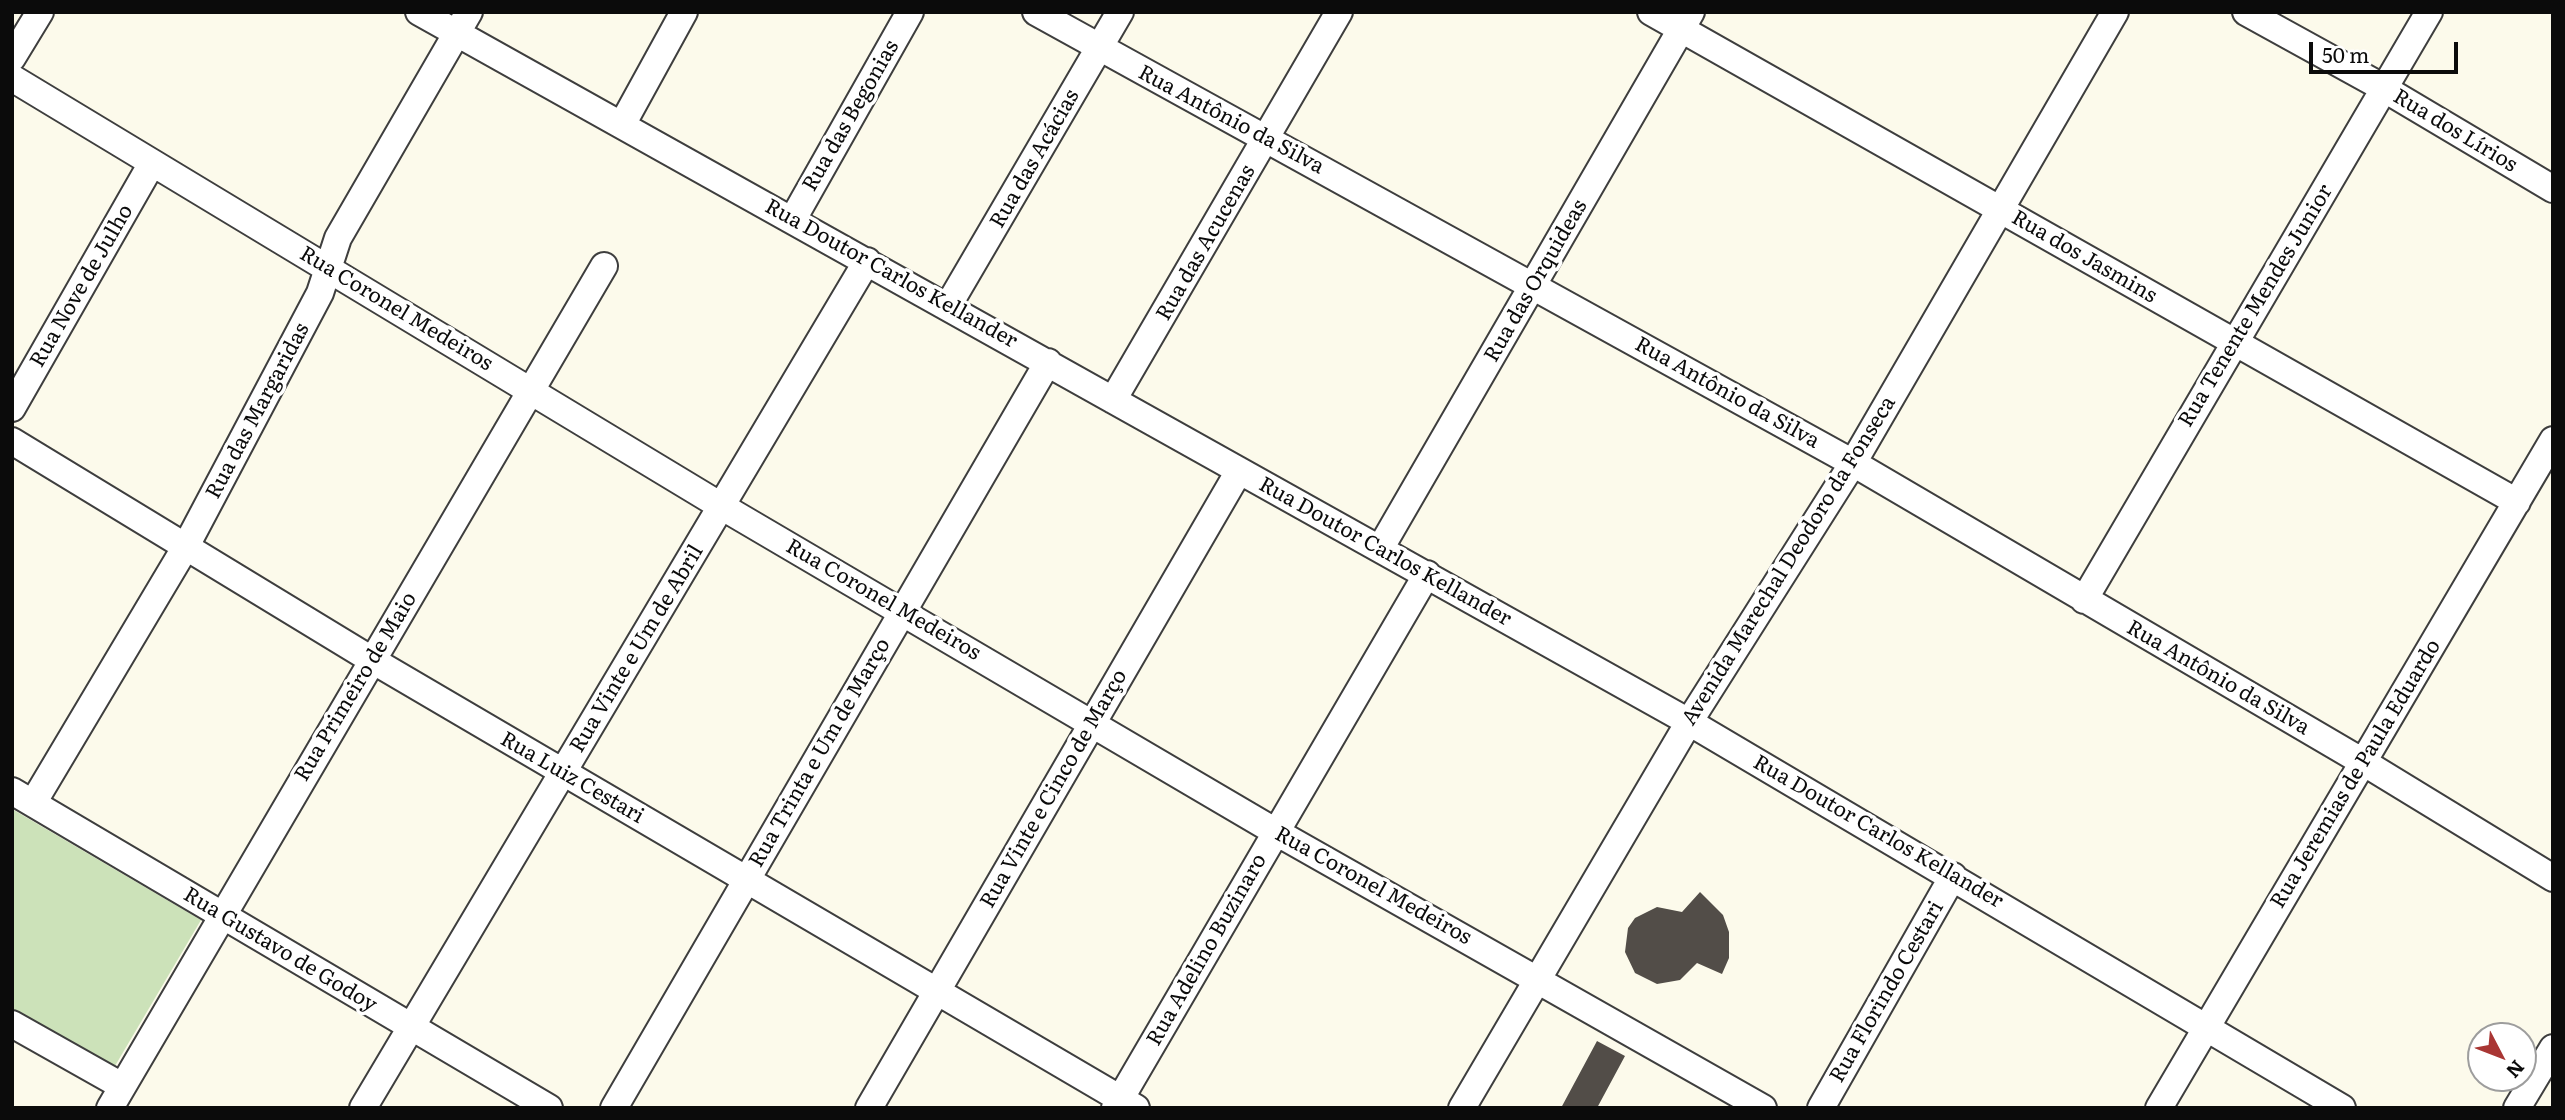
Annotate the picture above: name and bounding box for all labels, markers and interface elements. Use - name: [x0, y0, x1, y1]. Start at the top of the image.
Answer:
- scale bar: [2313, 28, 2462, 72]
- street label: Rua das Begonias: [797, 36, 905, 196]
- text: 50 m: [2322, 38, 2369, 69]
- street label: Rua Antônio da Silva: [1134, 60, 1328, 180]
- street label: Rua dos Lírios: [2388, 84, 2522, 178]
- street label: Rua das Acácias: [985, 85, 1085, 233]
- street label: Rua das Acucenas: [1151, 161, 1261, 325]
- street label: Rua Tenente Mendes Junior: [2174, 180, 2338, 432]
- street label: Rua Doutor Carlos Kellander: [760, 194, 1022, 354]
- street label: Rua das Orquideas: [1479, 195, 1593, 367]
- street label: Rua Nove de Julho: [25, 200, 139, 372]
- street label: Rua dos Jasmins: [2007, 205, 2161, 309]
- street label: Rua Coronel Medeiros: [295, 241, 497, 377]
- street label: Rua das Margaridas: [201, 319, 315, 503]
- street label: Rua Antônio da Silva: [1630, 332, 1824, 454]
- street label: Avenida Marechal Deodoro da Fonseca: [1677, 392, 1901, 730]
- street label: Rua Doutor Carlos Kellander: [1254, 472, 1516, 632]
- street label: Rua Coronel Medeiros: [781, 534, 985, 666]
- street label: Rua Vinte e Um de Abril: [565, 541, 709, 757]
- street label: Rua Primeiro de Maio: [290, 588, 422, 786]
- street label: Rua Antônio da Silva: [2122, 615, 2314, 741]
- street label: Rua Trinta e Um de Março: [744, 634, 896, 872]
- street label: Rua Jeremias de Paula Eduardo: [2266, 635, 2446, 913]
- street label: Rua Vinte e Cinco de Março: [975, 665, 1133, 913]
- street label: Rua Luiz Cestari: [496, 727, 648, 829]
- street label: Rua Doutor Carlos Kellander: [1749, 750, 2007, 914]
- street label: Rua Coronel Medeiros: [1270, 822, 1476, 950]
- street label: Rua Adelino Buzinaro: [1142, 850, 1272, 1050]
- street label: Rua Gustavo de Godoy: [179, 882, 381, 1018]
- street label: Rua Florindo Cestari: [1825, 897, 1949, 1087]
- north arrow: [2467, 1022, 2537, 1092]
- text: N: [2500, 1054, 2532, 1085]

